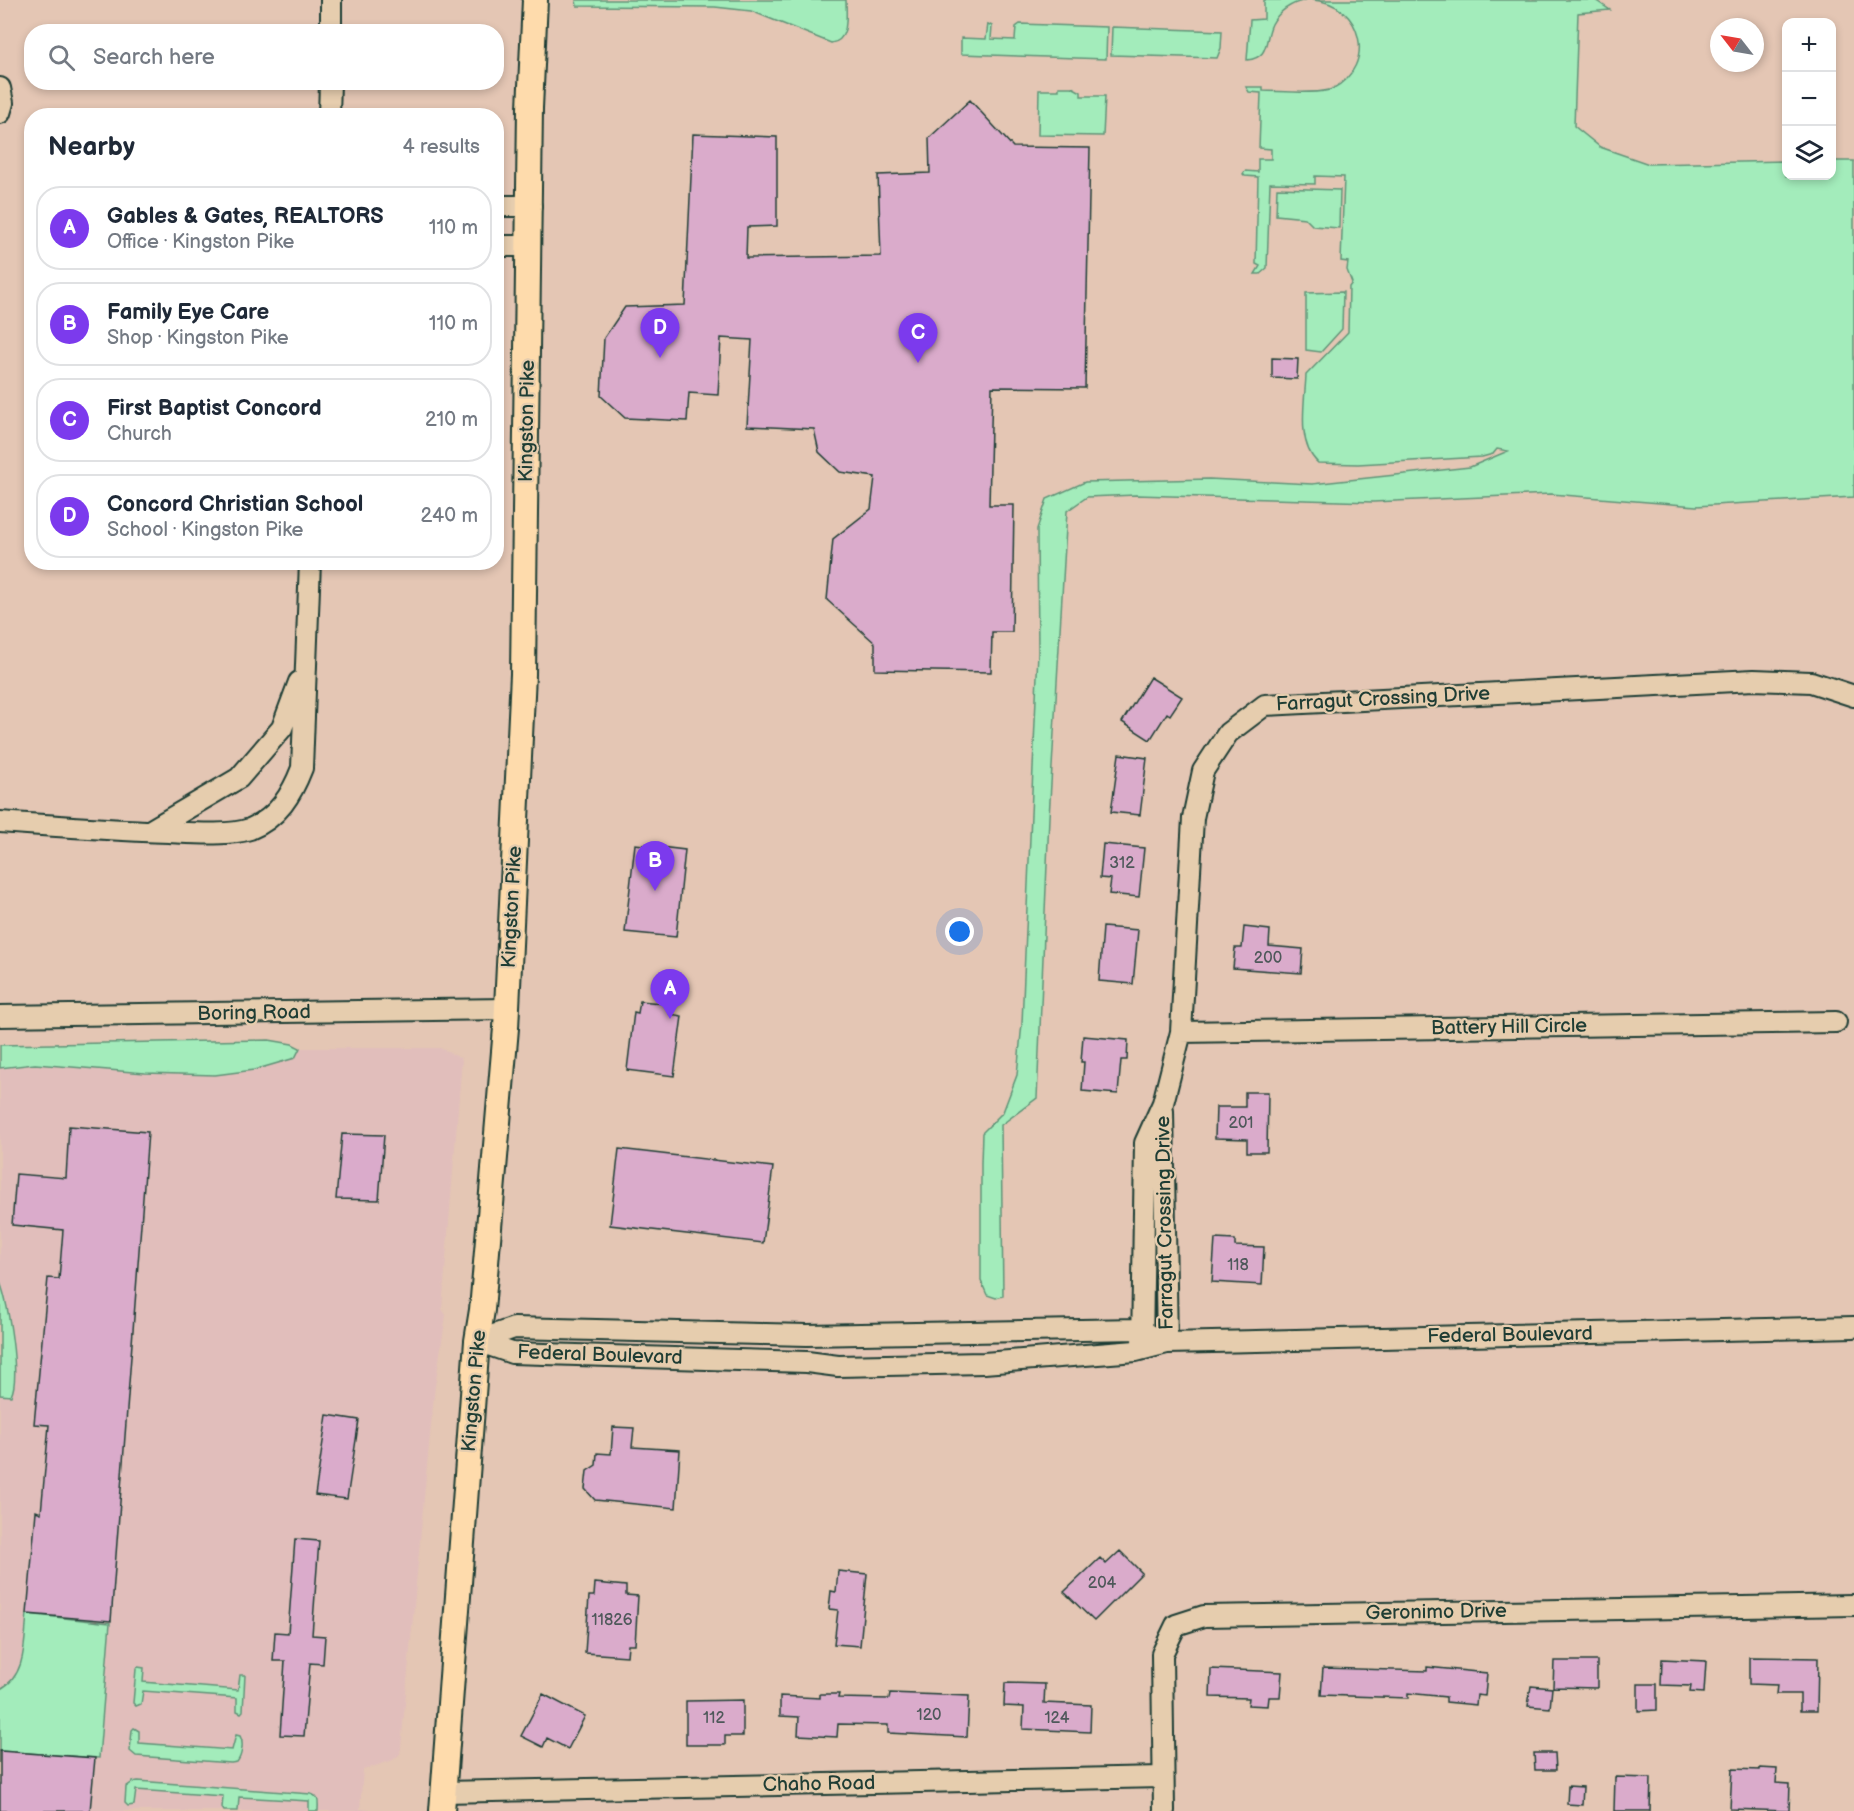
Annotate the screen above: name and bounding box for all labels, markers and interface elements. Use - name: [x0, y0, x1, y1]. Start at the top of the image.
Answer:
- north arrow: [1710, 18, 1764, 72]
- map controls: [1782, 18, 1836, 180]
- button: +: [1782, 18, 1836, 72]
- search box: [24, 24, 504, 90]
- icon: search: [45, 41, 78, 74]
- text: Search here: [93, 44, 215, 71]
- button: −: [1782, 72, 1836, 126]
- button: layers: [1782, 126, 1836, 180]
- text: Nearby: [48, 132, 135, 163]
- text: 4 results: [402, 135, 480, 159]
- text: Gables & Gates, REALTORS: [107, 203, 384, 230]
- text: A: [63, 216, 76, 240]
- text: 110 m: [429, 216, 478, 240]
- text: Office · Kingston Pike: [107, 230, 294, 254]
- text: Family Eye Care: [107, 299, 269, 326]
- pin: D: [640, 308, 680, 358]
- text: B: [62, 312, 77, 336]
- text: 110 m: [429, 312, 478, 336]
- pin: C: [898, 314, 938, 363]
- text: Shop · Kingston Pike: [107, 326, 289, 350]
- street label: Kingston Pike: [514, 359, 540, 482]
- text: First Baptist Concord: [107, 395, 322, 422]
- text: C: [62, 408, 77, 432]
- text: 210 m: [425, 408, 478, 432]
- text: Church: [107, 422, 172, 446]
- text: Concord Christian School: [107, 491, 363, 518]
- text: D: [63, 504, 76, 528]
- text: 240 m: [421, 504, 478, 528]
- text: School · Kingston Pike: [107, 518, 303, 542]
- street label: Farragut Crossing Drive: [1275, 681, 1491, 717]
- pin: B: [636, 842, 674, 891]
- street label: Kingston Pike: [497, 845, 527, 969]
- house number: 312: [1109, 854, 1135, 873]
- your location: [945, 917, 974, 946]
- house number: 200: [1254, 949, 1282, 968]
- pin: A: [650, 970, 690, 1019]
- street label: Boring Road: [197, 1000, 311, 1026]
- street label: Battery Hill Circle: [1431, 1014, 1587, 1040]
- house number: 201: [1228, 1114, 1254, 1133]
- street label: Farragut Crossing Drive: [1151, 1115, 1179, 1330]
- house number: 118: [1227, 1256, 1249, 1275]
- street label: Federal Boulevard: [1427, 1322, 1593, 1348]
- street label: Kingston Pike: [457, 1329, 491, 1453]
- street label: Federal Boulevard: [517, 1340, 683, 1370]
- house number: 204: [1088, 1574, 1117, 1593]
- street label: Geronimo Drive: [1365, 1599, 1507, 1625]
- house number: 11826: [592, 1611, 633, 1630]
- house number: 120: [916, 1706, 942, 1725]
- house number: 112: [703, 1709, 725, 1728]
- house number: 124: [1044, 1709, 1070, 1728]
- street label: Chaho Road: [762, 1771, 876, 1797]

